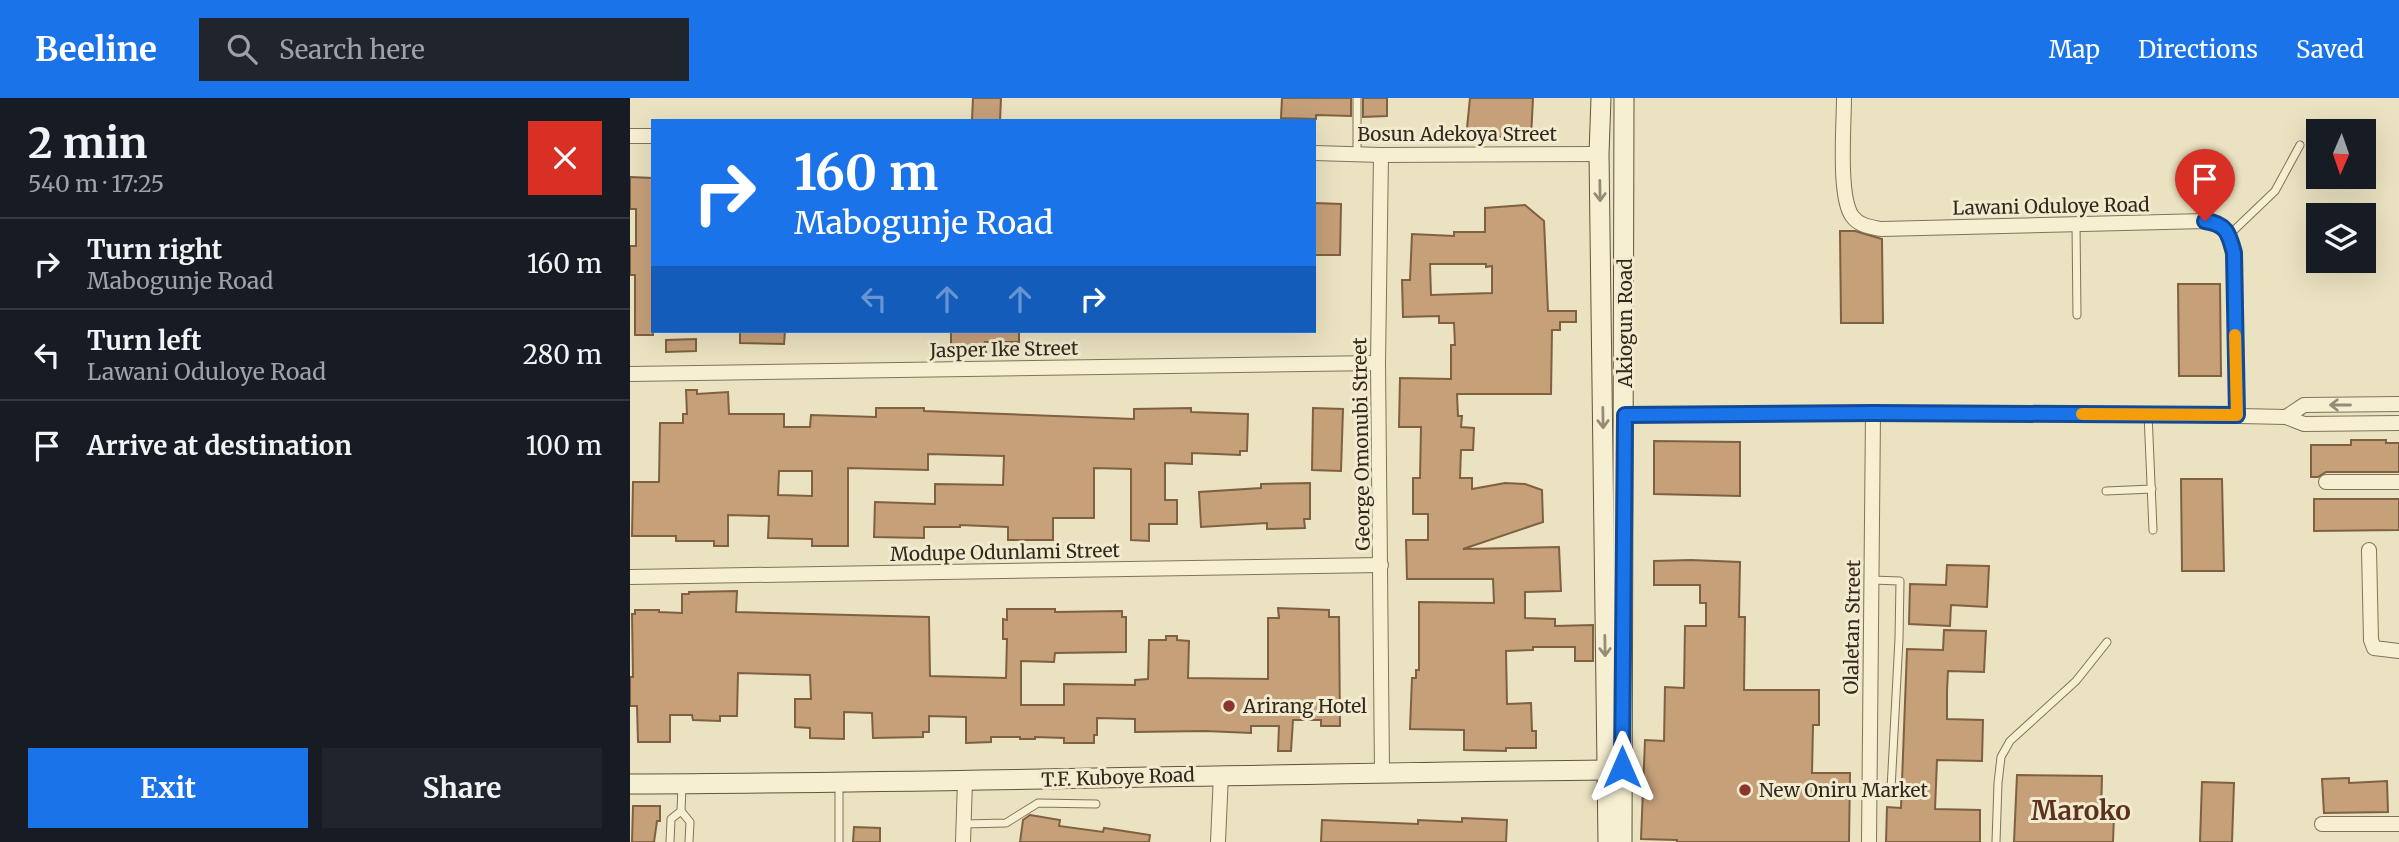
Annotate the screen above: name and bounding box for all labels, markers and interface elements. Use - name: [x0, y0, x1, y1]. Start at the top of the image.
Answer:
- search box: [199, 18, 689, 81]
- text: Beeline: [35, 29, 157, 70]
- icon: search: [223, 30, 261, 68]
- text: Search here: [279, 33, 425, 66]
- text: Map: [2049, 34, 2100, 65]
- text: Directions: [2138, 34, 2258, 65]
- text: Saved: [2296, 34, 2364, 65]
- text: 2 min: [28, 117, 148, 169]
- north arrow: [2306, 119, 2376, 189]
- map controls: [2306, 119, 2376, 273]
- button: close: [528, 121, 602, 195]
- street label: Bosun Adekoya Street: [1357, 122, 1557, 146]
- text: 160 m: [794, 142, 938, 203]
- icon: right: [679, 147, 770, 238]
- pin: [2175, 149, 2235, 221]
- icon: arrive: [2186, 160, 2224, 198]
- text: 540 m · 17:25: [28, 169, 164, 198]
- one-way arrow: [1593, 179, 1606, 202]
- street label: Lawani Oduloye Road: [1952, 192, 2150, 220]
- text: Mabogunje Road: [794, 203, 1053, 243]
- button: layers: [2306, 203, 2376, 273]
- text: Turn right: [87, 233, 222, 266]
- icon: right: [28, 245, 66, 283]
- text: 160 m: [527, 247, 602, 280]
- street label: Akiogun Road: [1613, 258, 1637, 389]
- text: Mabogunje Road: [87, 266, 273, 295]
- icon: left: [855, 280, 893, 318]
- icon: ahead: [928, 280, 966, 318]
- icon: ahead: [1001, 280, 1039, 318]
- icon: right: [1074, 280, 1112, 318]
- text: Turn left: [87, 324, 201, 357]
- icon: left: [28, 336, 66, 374]
- street label: Jasper Ike Street: [929, 336, 1079, 362]
- street label: George Omonubi Street: [1347, 337, 1375, 551]
- text: 280 m: [523, 338, 602, 371]
- text: Lawani Oduloye Road: [87, 357, 326, 386]
- one-way arrow: [2329, 398, 2352, 411]
- one-way arrow: [1596, 406, 1609, 429]
- icon: arrive: [28, 427, 66, 465]
- text: Arrive at destination: [87, 429, 352, 462]
- text: 100 m: [526, 429, 602, 462]
- street label: Modupe Odunlami Street: [890, 538, 1121, 566]
- street label: Olaletan Street: [1839, 559, 1865, 695]
- one-way arrow: [1598, 634, 1612, 657]
- place label: Arirang Hotel: [1242, 694, 1367, 718]
- marker: Arirang Hotel: [1221, 698, 1237, 714]
- position arrow: [1585, 730, 1659, 804]
- button: Exit: [28, 748, 308, 828]
- button: Share: [322, 748, 602, 828]
- street label: T.F. Kuboye Road: [1041, 762, 1195, 792]
- place label: New Oniru Market: [1759, 778, 1928, 802]
- marker: New Oniru Market: [1737, 782, 1753, 798]
- district label: Maroko: [2031, 794, 2131, 827]

